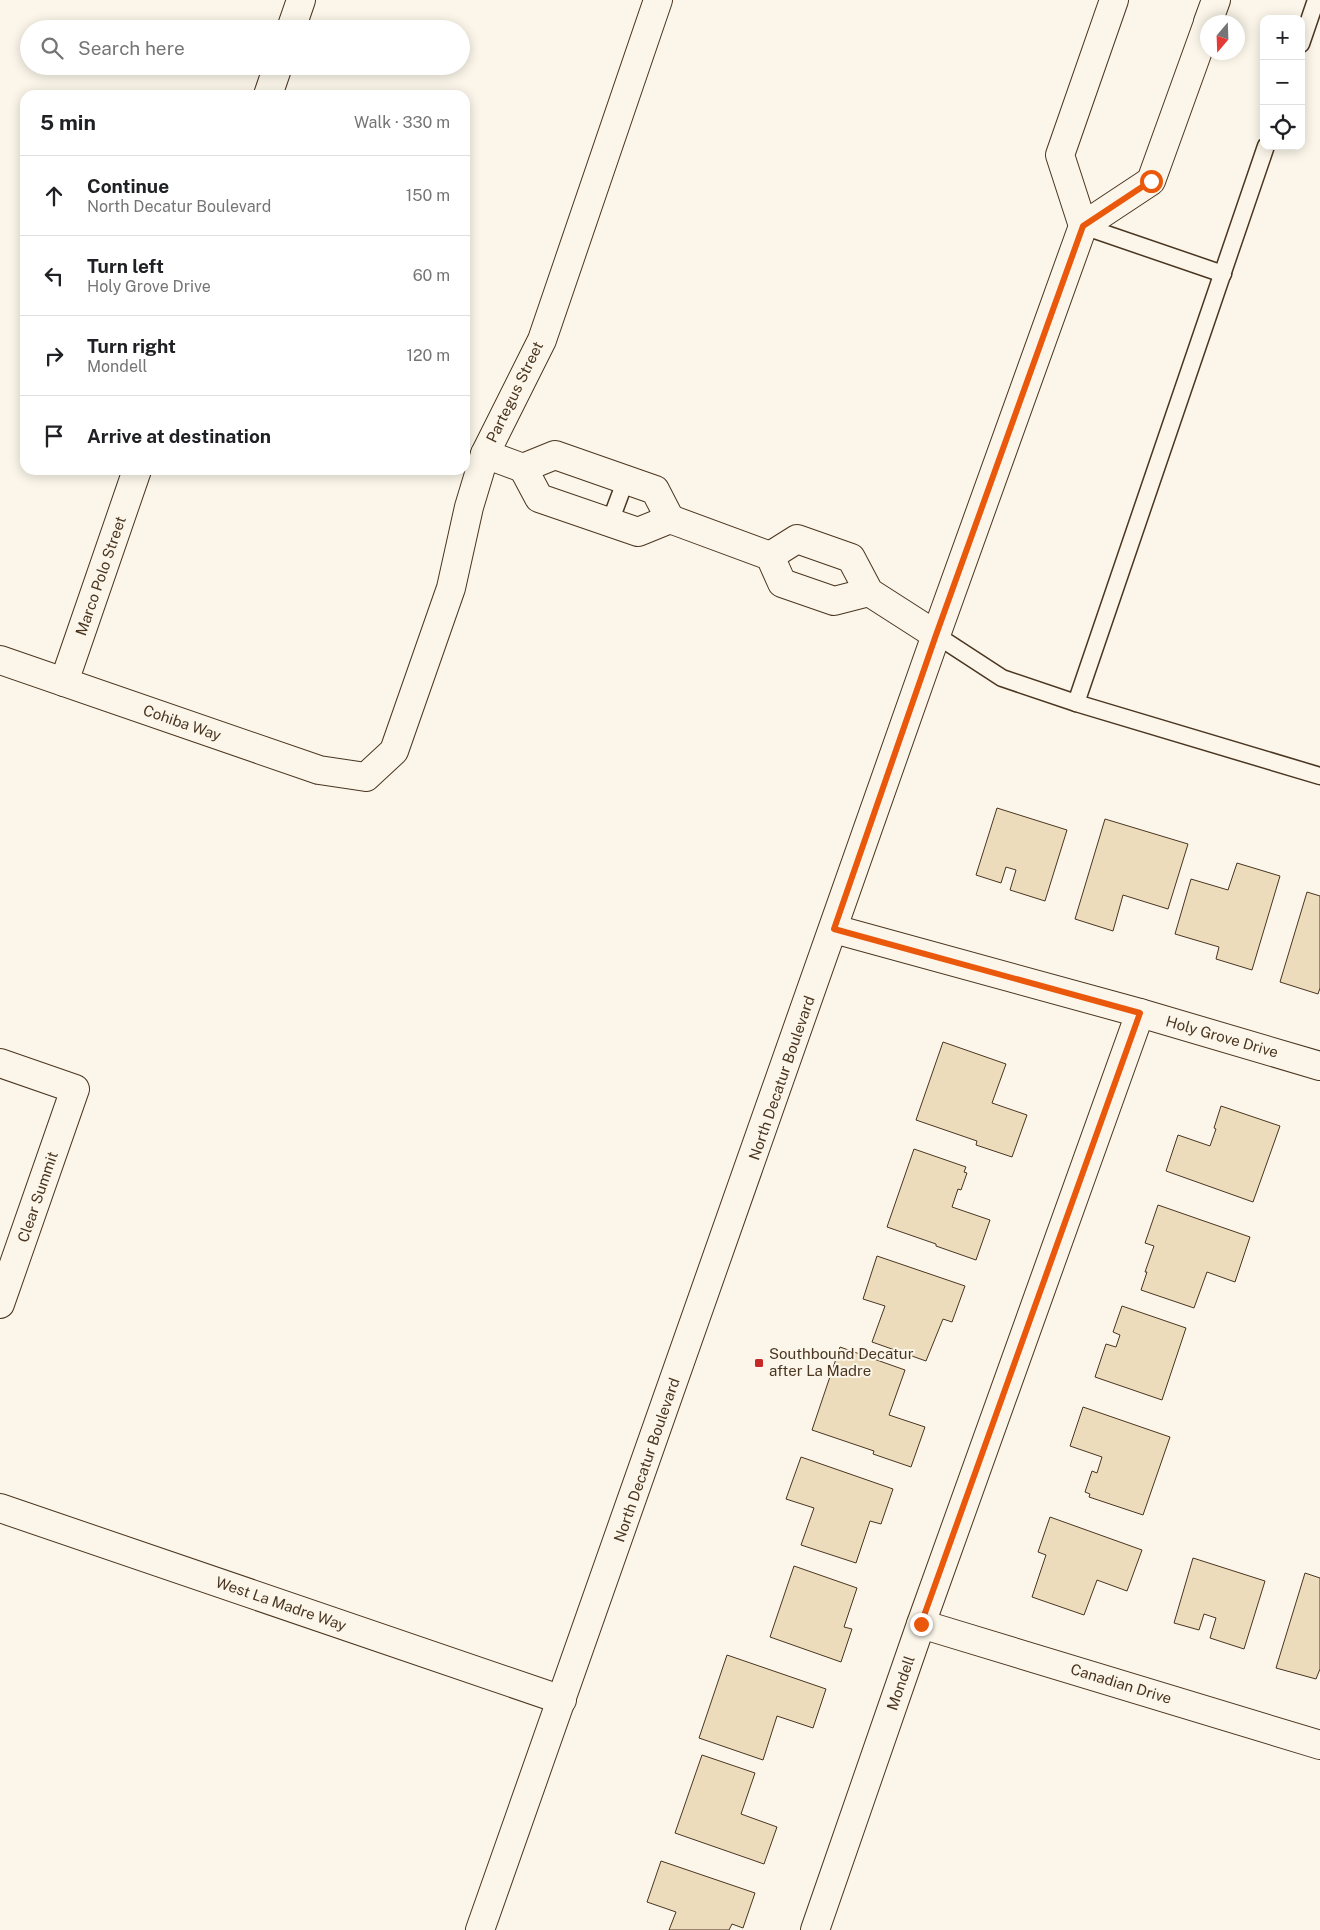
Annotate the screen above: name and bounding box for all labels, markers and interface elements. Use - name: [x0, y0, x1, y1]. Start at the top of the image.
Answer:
- north arrow: [1200, 15, 1245, 60]
- map controls: [1260, 15, 1305, 150]
- button: +: [1260, 15, 1305, 60]
- search box: [20, 20, 470, 75]
- icon: search: [38, 34, 66, 62]
- text: Search here: [78, 37, 185, 59]
- button: −: [1260, 60, 1305, 105]
- button: locate: [1260, 105, 1305, 150]
- text: 5 min: [40, 110, 96, 135]
- text: Walk · 330 m: [354, 113, 450, 132]
- route start: [1140, 170, 1163, 193]
- text: Continue: [87, 175, 169, 197]
- icon: ahead: [40, 182, 68, 210]
- text: 150 m: [406, 186, 450, 205]
- text: North Decatur Boulevard: [87, 197, 271, 216]
- text: Turn left: [87, 255, 164, 277]
- icon: left: [40, 262, 68, 290]
- text: 60 m: [413, 266, 450, 285]
- text: Holy Grove Drive: [87, 277, 211, 296]
- text: Turn right: [87, 335, 176, 357]
- street label: Partegus Street: [483, 338, 546, 445]
- icon: right: [40, 342, 68, 370]
- text: 120 m: [406, 346, 450, 365]
- text: Mondell: [87, 357, 147, 376]
- icon: arrive: [40, 422, 68, 450]
- text: Arrive at destination: [87, 425, 271, 447]
- street label: Marco Polo Street: [72, 514, 129, 638]
- street label: Cohiba Way: [141, 701, 223, 744]
- street label: North Decatur Boulevard: [745, 993, 818, 1162]
- street label: Holy Grove Drive: [1164, 1012, 1280, 1061]
- street label: Clear Summit: [14, 1149, 61, 1245]
- place label: Southbound Decatur after La Madre: [769, 1345, 914, 1379]
- marker: Southbound Decatur after La Madre: [753, 1357, 765, 1369]
- street label: North Decatur Boulevard: [610, 1375, 683, 1544]
- street label: West La Madre Way: [214, 1573, 349, 1634]
- route end: [910, 1613, 933, 1636]
- street label: Mondell: [883, 1653, 918, 1712]
- street label: Canadian Drive: [1069, 1660, 1174, 1707]

